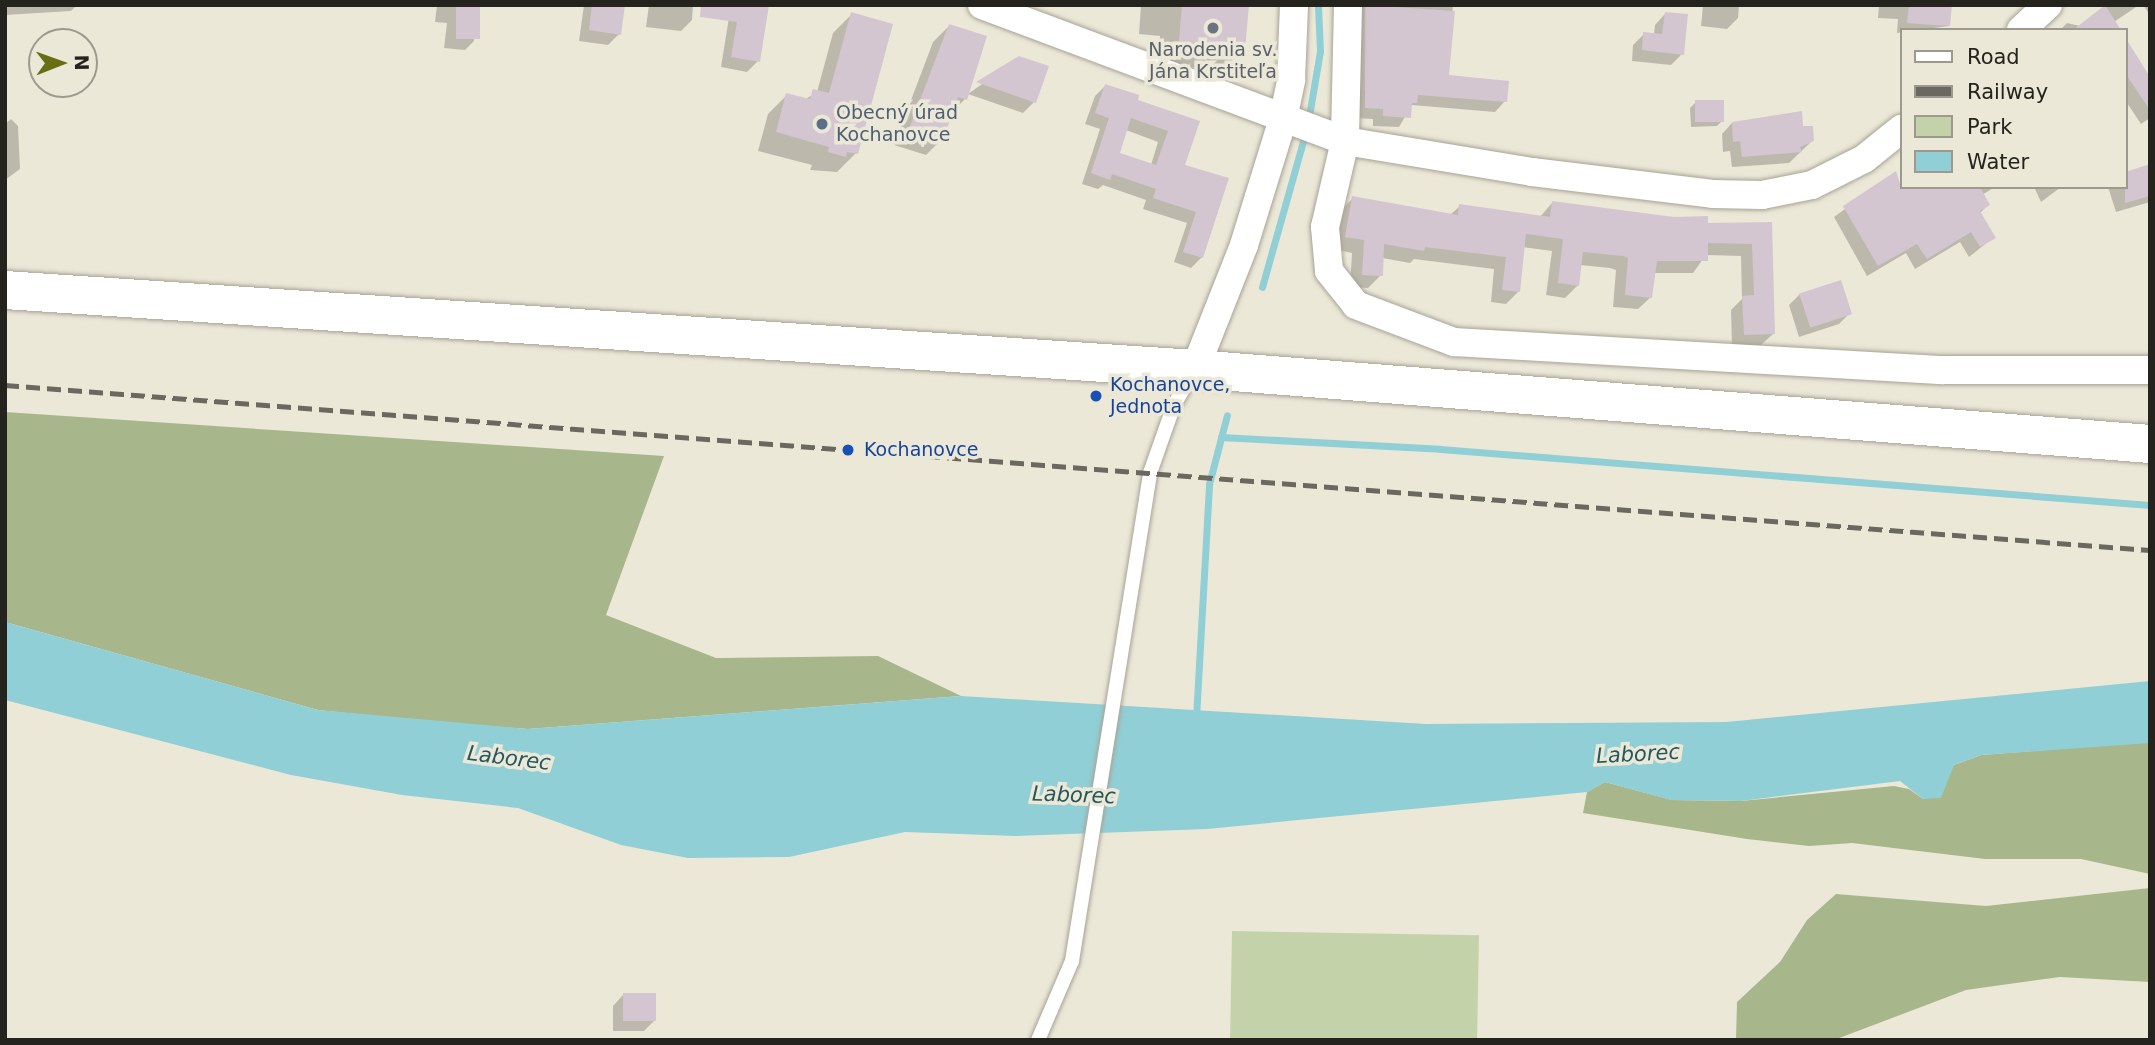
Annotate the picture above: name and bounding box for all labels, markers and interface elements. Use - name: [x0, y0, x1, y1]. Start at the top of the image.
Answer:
- marker: Narodenia sv. Jána Krstiteľa: [1205, 20, 1221, 36]
- north arrow: [28, 28, 98, 98]
- legend: [1899, 28, 2127, 189]
- place label: Narodenia sv. Jána Krstiteľa: [1148, 39, 1278, 83]
- text: Road: [1967, 45, 2020, 69]
- text: N: [71, 55, 93, 71]
- text: Railway: [1967, 80, 2048, 104]
- place label: Obecný úrad Kochanovce: [836, 102, 958, 146]
- text: Park: [1967, 115, 2012, 139]
- marker: Obecný úrad Kochanovce: [814, 116, 830, 132]
- text: Water: [1967, 150, 2029, 174]
- place label: Kochanovce, Jednota: [1110, 374, 1230, 418]
- marker: Kochanovce, Jednota: [1088, 388, 1104, 404]
- place label: Kochanovce: [864, 439, 978, 461]
- marker: Kochanovce: [838, 440, 858, 460]
- water label: Laborec: [1595, 739, 1681, 769]
- water label: Laborec: [466, 740, 552, 776]
- water label: Laborec: [1032, 781, 1116, 809]

